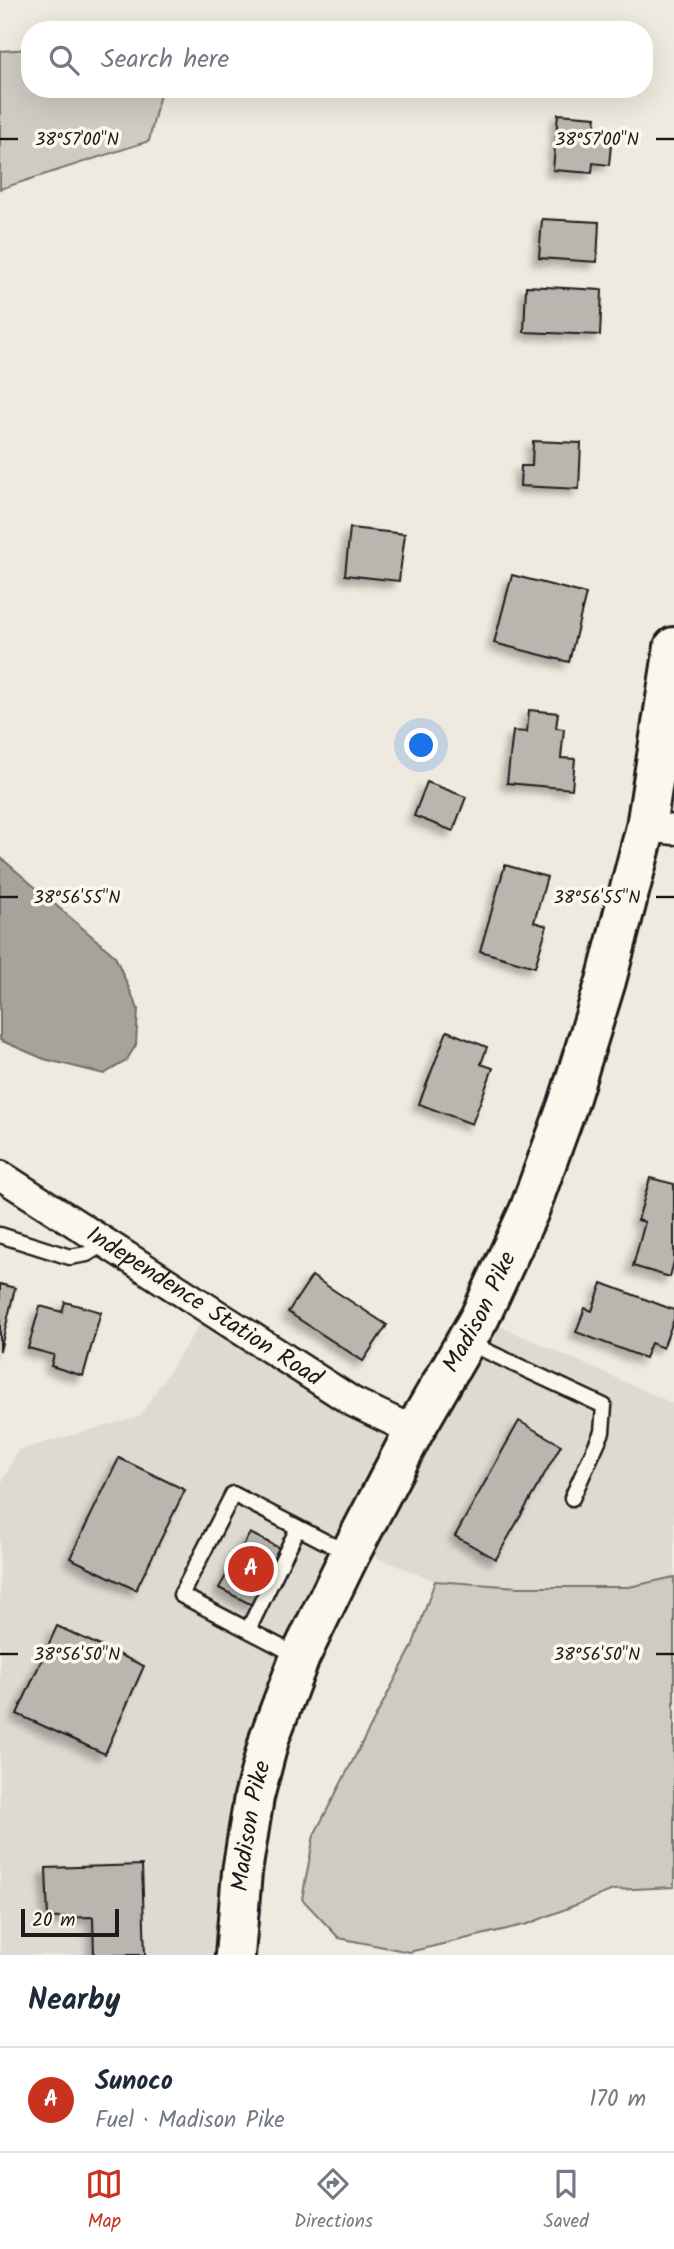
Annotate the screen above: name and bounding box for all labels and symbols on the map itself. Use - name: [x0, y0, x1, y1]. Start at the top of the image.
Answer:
- text: 38°57'00"N: [35, 126, 119, 155]
- text: 38°57'00"N: [555, 126, 639, 155]
- your location: [404, 728, 438, 762]
- text: 38°56'55"N: [34, 884, 120, 913]
- text: 38°56'55"N: [554, 884, 640, 913]
- street label: Independence Station Road: [78, 1216, 331, 1398]
- street label: Madison Pike: [432, 1245, 527, 1380]
- pin: A: [228, 1543, 274, 1595]
- text: 38°56'50"N: [34, 1641, 120, 1670]
- text: 38°56'50"N: [554, 1641, 640, 1670]
- street label: Madison Pike: [221, 1756, 282, 1893]
- scale bar: [21, 1906, 119, 1938]

